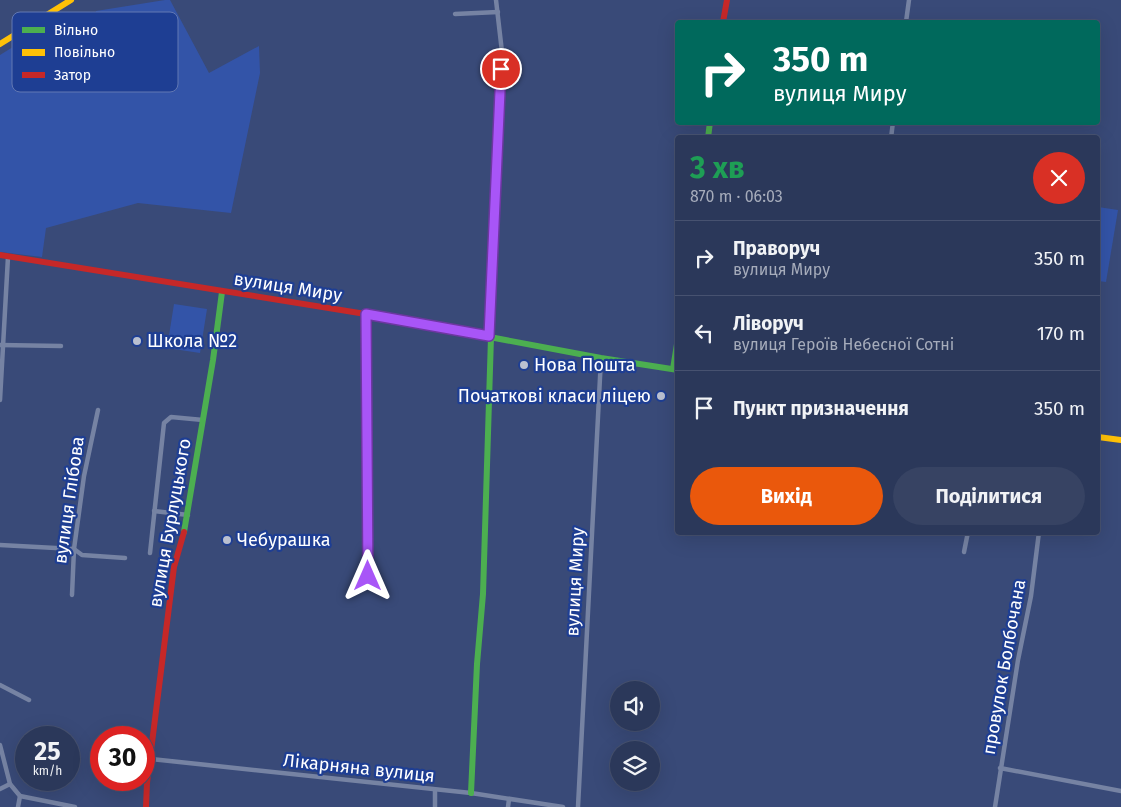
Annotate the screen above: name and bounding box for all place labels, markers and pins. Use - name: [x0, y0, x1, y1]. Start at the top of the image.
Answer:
- pin: [480, 48, 522, 90]
- place label: Школа №2: [147, 330, 237, 352]
- marker: Школа №2: [131, 335, 143, 347]
- place label: Нова Пошта: [534, 354, 635, 376]
- marker: Нова Пошта: [518, 359, 530, 371]
- place label: Початкові класи ліцею: [458, 385, 651, 407]
- marker: Початкові класи ліцею: [655, 390, 667, 402]
- place label: Чебурашка: [237, 529, 331, 551]
- marker: Чебурашка: [221, 534, 233, 546]

